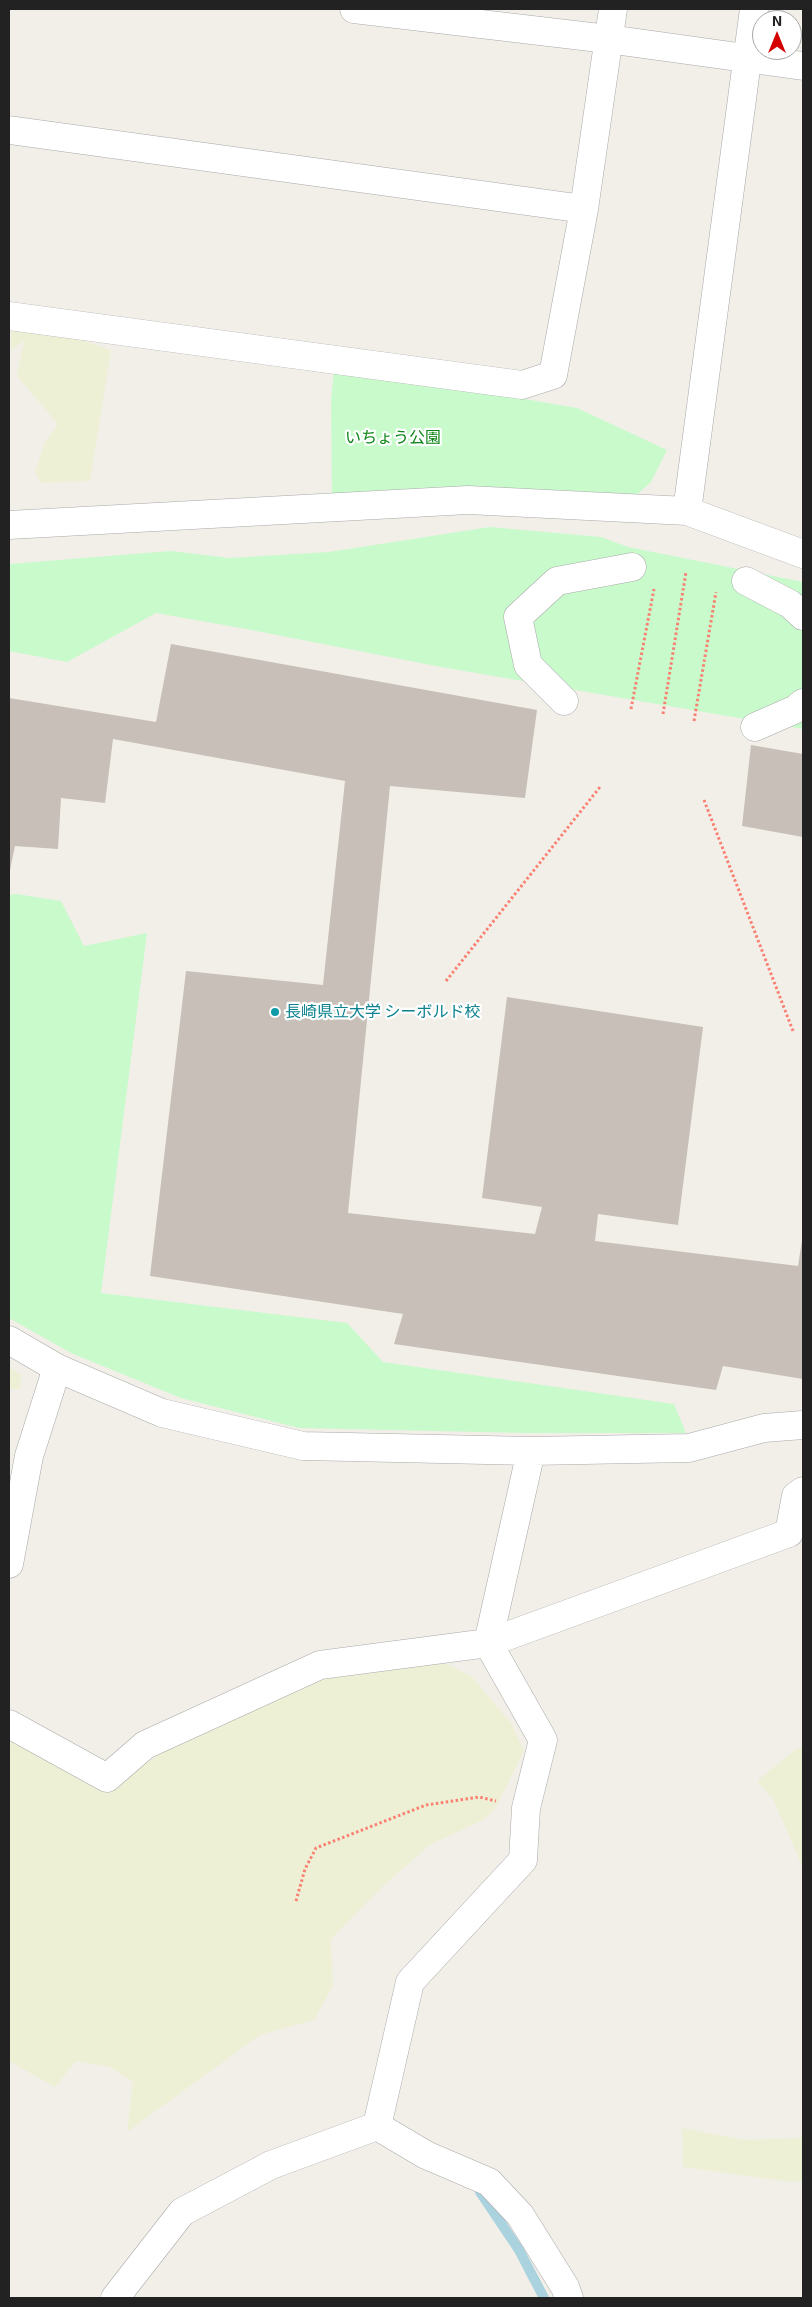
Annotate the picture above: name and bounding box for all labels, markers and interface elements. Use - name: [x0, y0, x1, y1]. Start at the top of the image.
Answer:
- north arrow: [752, 10, 802, 60]
- text: N: [772, 12, 782, 29]
- park label: いちょう公園: [345, 428, 441, 448]
- place label: 長崎県立大学 シーボルド校: [285, 1002, 481, 1022]
- marker: 長崎県立大学 シーボルド校: [269, 1006, 281, 1018]

